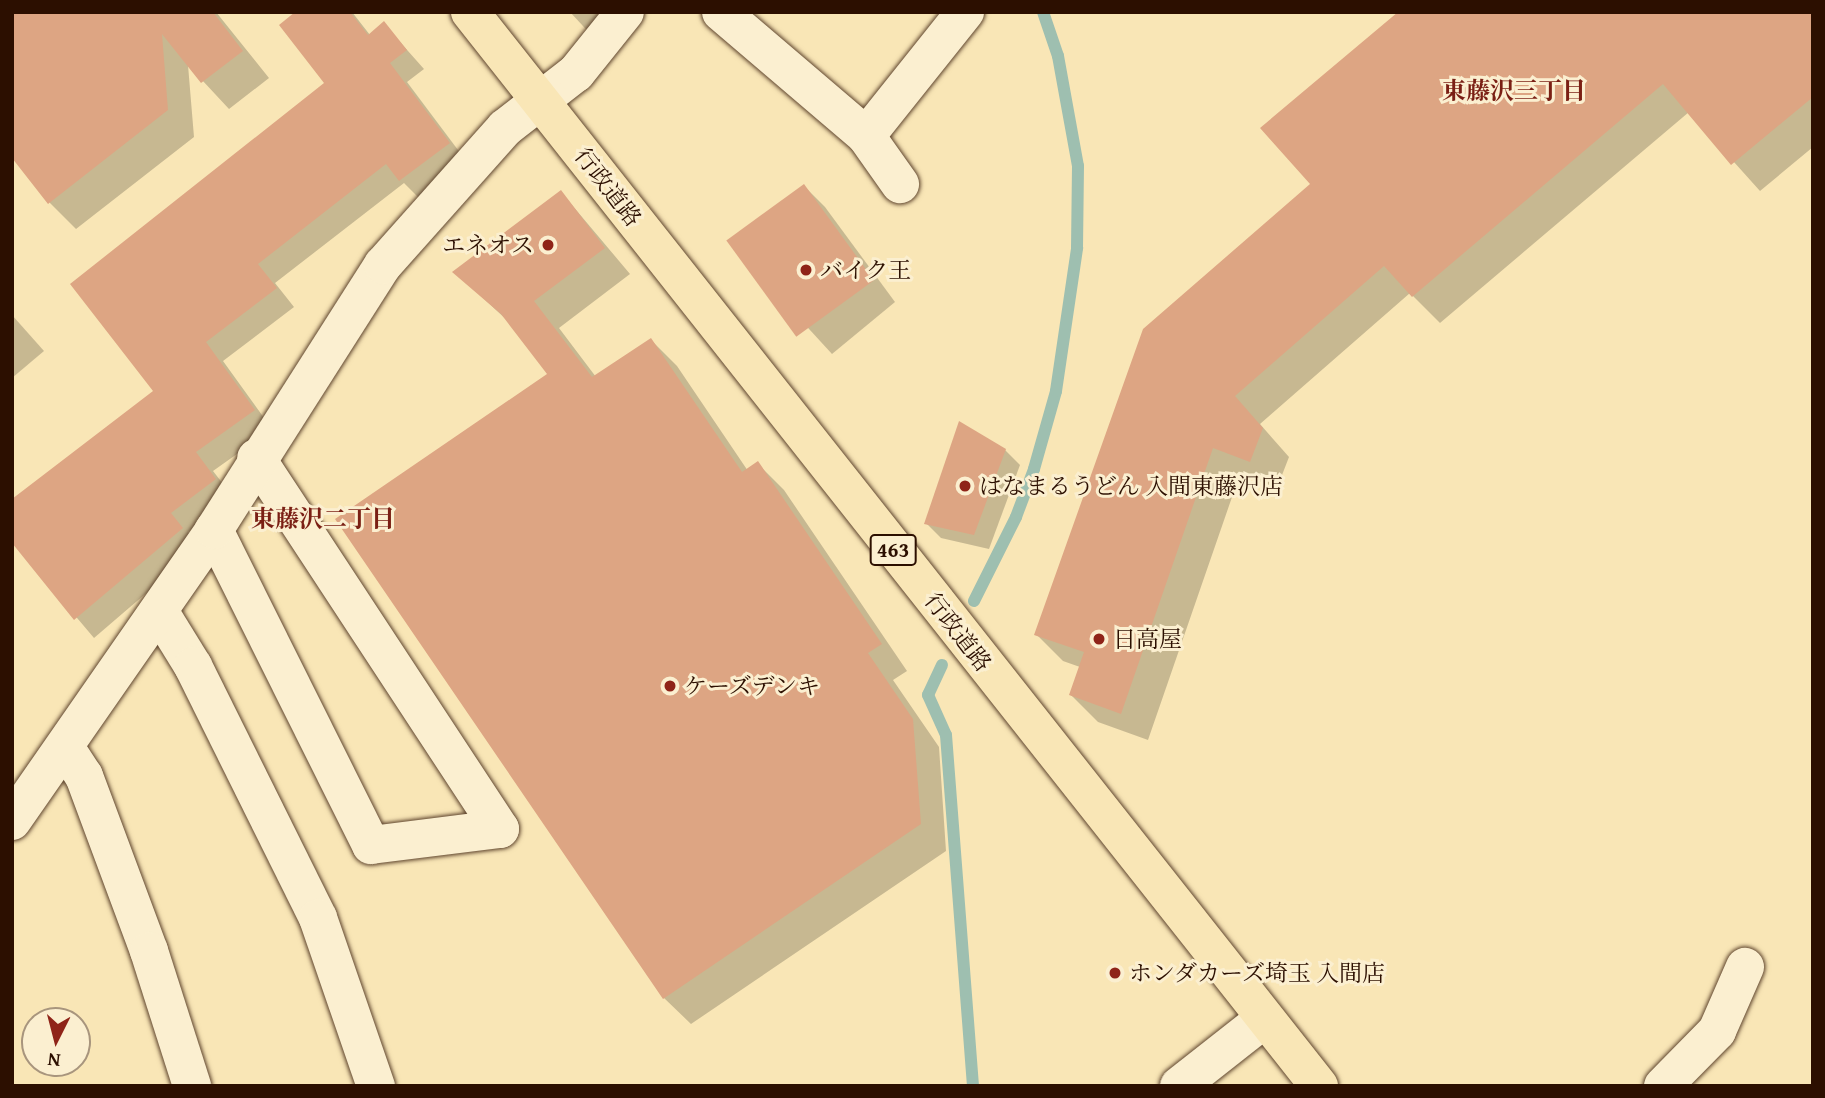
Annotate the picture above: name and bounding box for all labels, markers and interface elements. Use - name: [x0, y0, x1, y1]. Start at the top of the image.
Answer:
- district label: 東藤沢三丁目: [1442, 77, 1586, 105]
- street label: 行政道路: [569, 142, 647, 232]
- place label: エネオス: [442, 231, 534, 259]
- marker: エネオス: [540, 237, 556, 253]
- place label: バイク王: [820, 256, 912, 284]
- marker: バイク王: [798, 262, 814, 278]
- place label: はなまるうどん 入間東藤沢店: [979, 472, 1283, 500]
- marker: はなまるうどん 入間東藤沢店: [957, 478, 973, 494]
- district label: 東藤沢二丁目: [251, 505, 395, 533]
- road number: 463: [868, 532, 917, 568]
- street label: 行政道路: [919, 587, 997, 677]
- place label: 日高屋: [1113, 625, 1182, 653]
- marker: 日高屋: [1091, 631, 1107, 647]
- place label: ケーズデンキ: [684, 672, 822, 700]
- marker: ケーズデンキ: [662, 678, 678, 694]
- place label: ホンダカーズ埼玉 入間店: [1129, 959, 1387, 987]
- marker: ホンダカーズ埼玉 入間店: [1107, 965, 1123, 981]
- north arrow: [21, 1007, 91, 1077]
- text: N: [46, 1046, 62, 1075]

